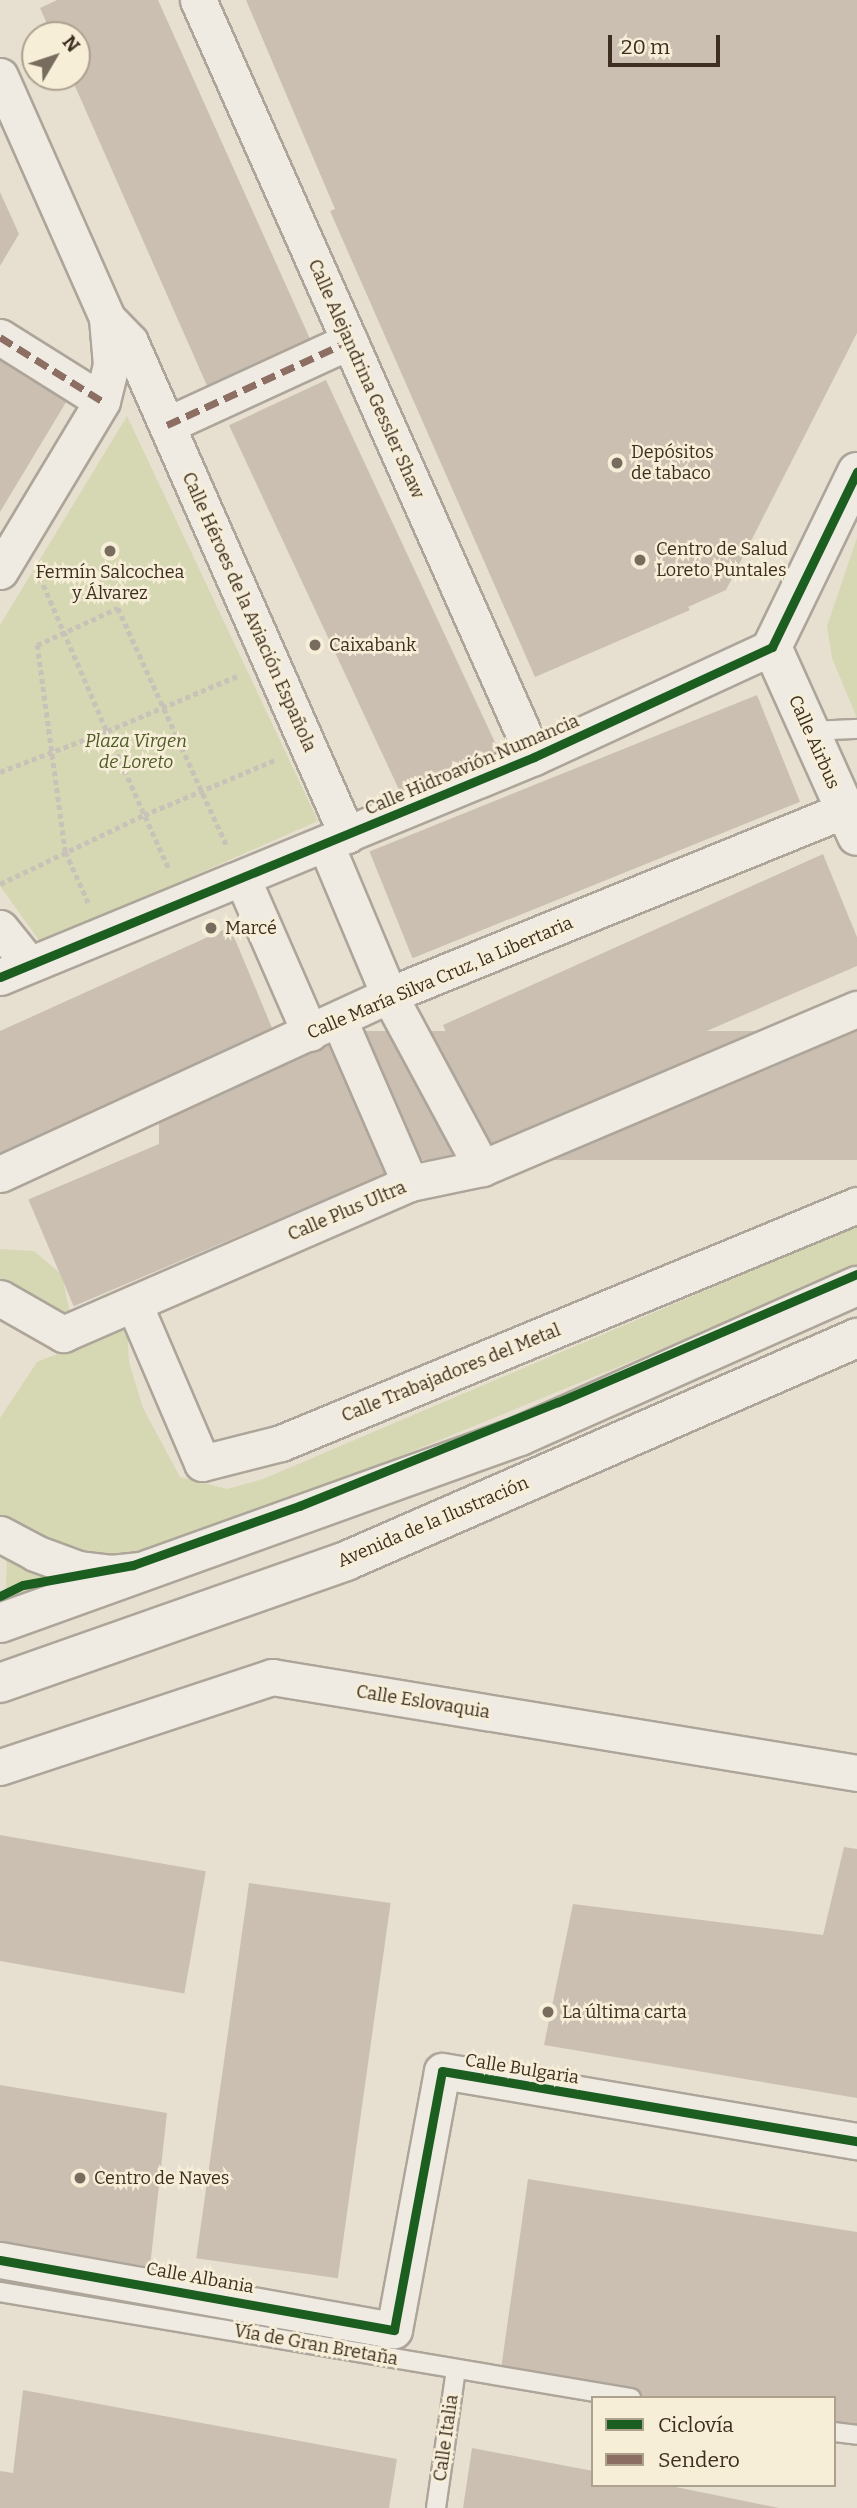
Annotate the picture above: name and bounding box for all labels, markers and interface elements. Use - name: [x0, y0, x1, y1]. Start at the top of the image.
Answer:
- north arrow: [21, 21, 91, 91]
- scale bar: [612, 21, 724, 65]
- text: N: [58, 31, 85, 57]
- text: 20 m: [621, 34, 670, 60]
- street label: Calle Alejandrina Gessler Shaw: [303, 256, 429, 502]
- place label: Depósitos de tabaco: [631, 442, 714, 484]
- marker: Depósitos de tabaco: [609, 455, 625, 471]
- street label: Calle Héroes de la Aviación Española: [177, 469, 321, 755]
- place label: Centro de Salud Loreto Puntales: [656, 539, 788, 582]
- marker: Fermín Salcochea y Álvarez: [102, 543, 118, 559]
- marker: Centro de Salud Loreto Puntales: [630, 550, 650, 570]
- place label: Fermín Salcochea y Álvarez: [36, 562, 184, 604]
- place label: Caixabank: [329, 634, 416, 656]
- marker: Caixabank: [307, 637, 323, 653]
- street label: Calle Airbus: [784, 692, 844, 792]
- street label: Calle Hidroavión Numancia: [362, 710, 582, 820]
- park label: Plaza Virgen de Loreto: [85, 731, 187, 774]
- street label: Calle María Silva Cruz, la Libertaria: [304, 912, 576, 1044]
- place label: Marcé: [225, 917, 277, 939]
- marker: Marcé: [203, 920, 219, 936]
- street label: Calle Plus Ultra: [285, 1176, 409, 1246]
- street label: Calle Trabajadores del Metal: [338, 1319, 564, 1427]
- street label: Avenida de la Ilustración: [334, 1472, 532, 1572]
- street label: Calle Eslovaquia: [355, 1681, 491, 1723]
- place label: La última carta: [562, 2001, 687, 2023]
- marker: La última carta: [540, 2004, 556, 2020]
- street label: Calle Bulgaria: [464, 2049, 580, 2089]
- place label: Centro de Naves: [94, 2167, 229, 2189]
- marker: Centro de Naves: [72, 2170, 88, 2186]
- street label: Calle Albania: [144, 2258, 256, 2298]
- street label: Vía de Gran Bretaña: [232, 2320, 400, 2370]
- street label: Calle Italia: [429, 2393, 463, 2483]
- legend: [591, 2396, 836, 2487]
- text: Ciclovía: [658, 2412, 734, 2438]
- text: Sendero: [658, 2447, 740, 2473]

